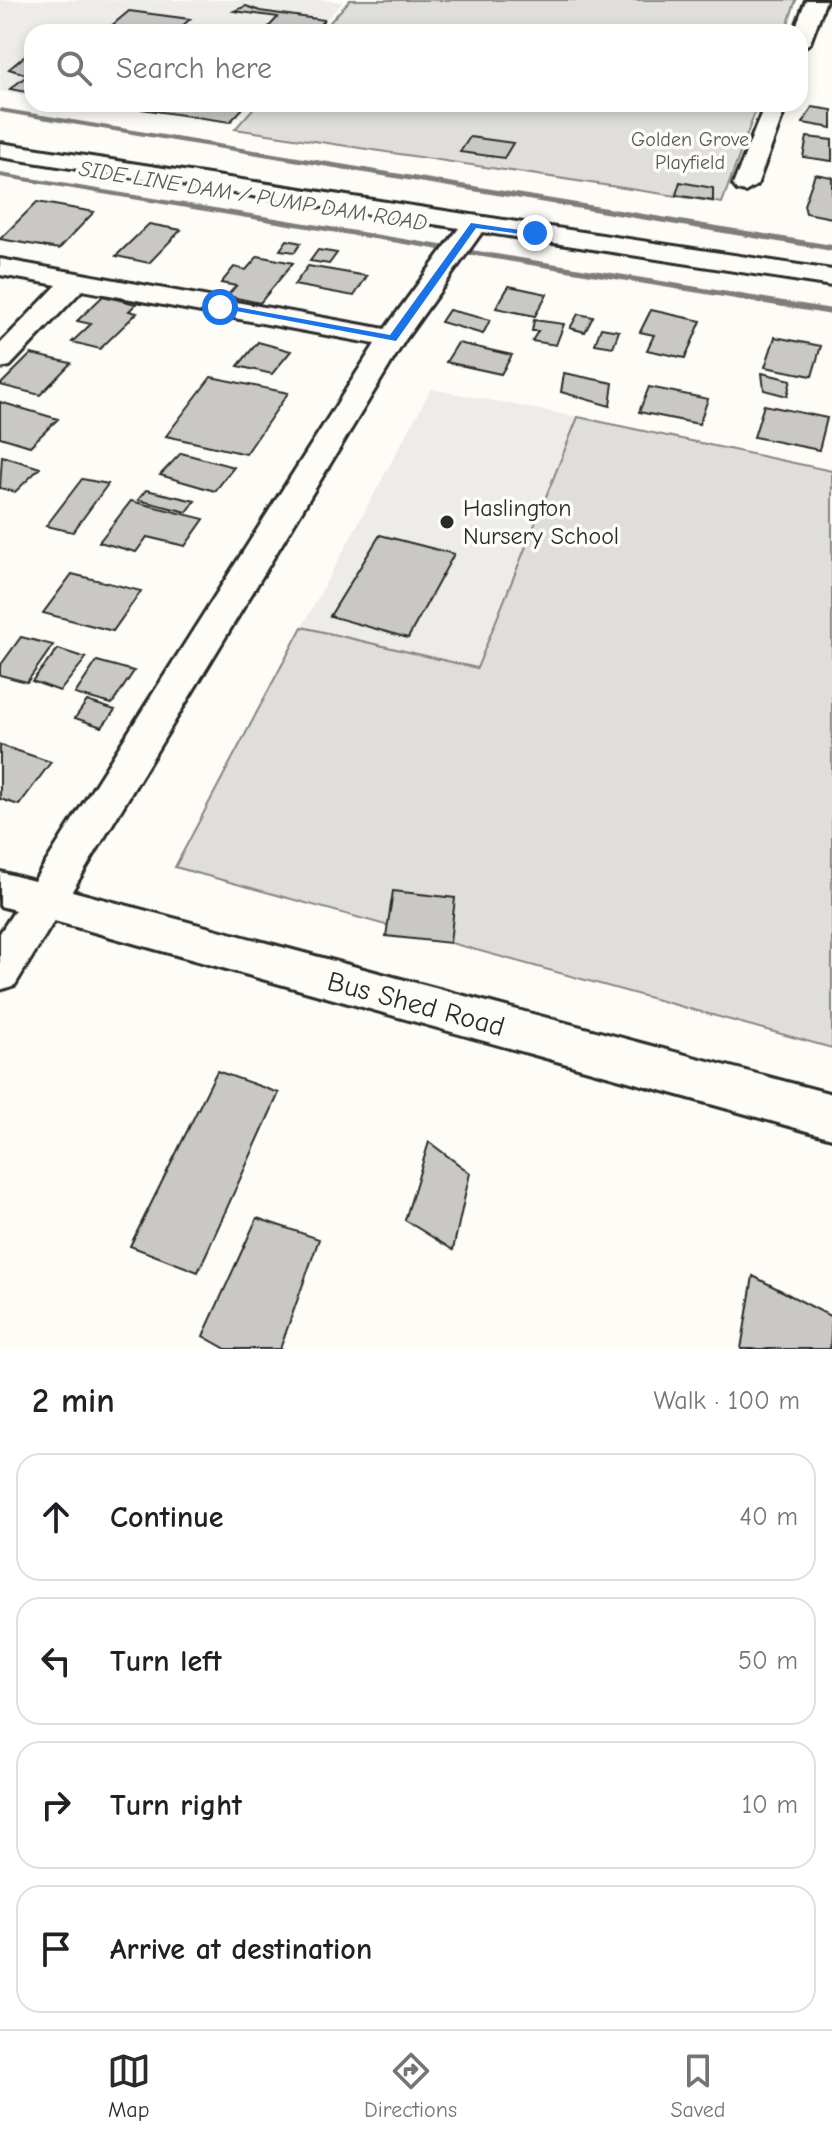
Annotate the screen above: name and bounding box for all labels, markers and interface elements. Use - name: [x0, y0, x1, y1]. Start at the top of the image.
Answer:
- search box: [24, 24, 808, 112]
- icon: search: [52, 46, 96, 90]
- text: Search here: [116, 51, 272, 86]
- park label: Golden Grove Playfield: [631, 128, 749, 174]
- water label: SIDE LINE DAM / PUMP DAM ROAD: [77, 156, 429, 236]
- route end: [517, 215, 553, 251]
- route start: [202, 289, 238, 325]
- place label: Haslington Nursery School: [463, 494, 619, 550]
- marker: Haslington Nursery School: [438, 513, 456, 531]
- street label: Bus Shed Road: [324, 965, 508, 1043]
- text: 2 min: [32, 1381, 115, 1421]
- text: Walk · 100 m: [653, 1386, 800, 1416]
- icon: ahead: [34, 1495, 78, 1539]
- text: Continue: [110, 1500, 224, 1535]
- text: 40 m: [739, 1502, 798, 1532]
- icon: left: [34, 1639, 78, 1683]
- text: Turn left: [110, 1644, 222, 1679]
- text: 50 m: [738, 1646, 798, 1676]
- icon: right: [34, 1783, 78, 1827]
- text: Turn right: [110, 1788, 242, 1823]
- text: 10 m: [742, 1790, 798, 1820]
- icon: arrive: [34, 1927, 78, 1971]
- text: Arrive at destination: [110, 1932, 372, 1967]
- tab: Map: [107, 2049, 151, 2123]
- tab: Directions: [364, 2049, 457, 2123]
- tab: Saved: [670, 2049, 725, 2123]

